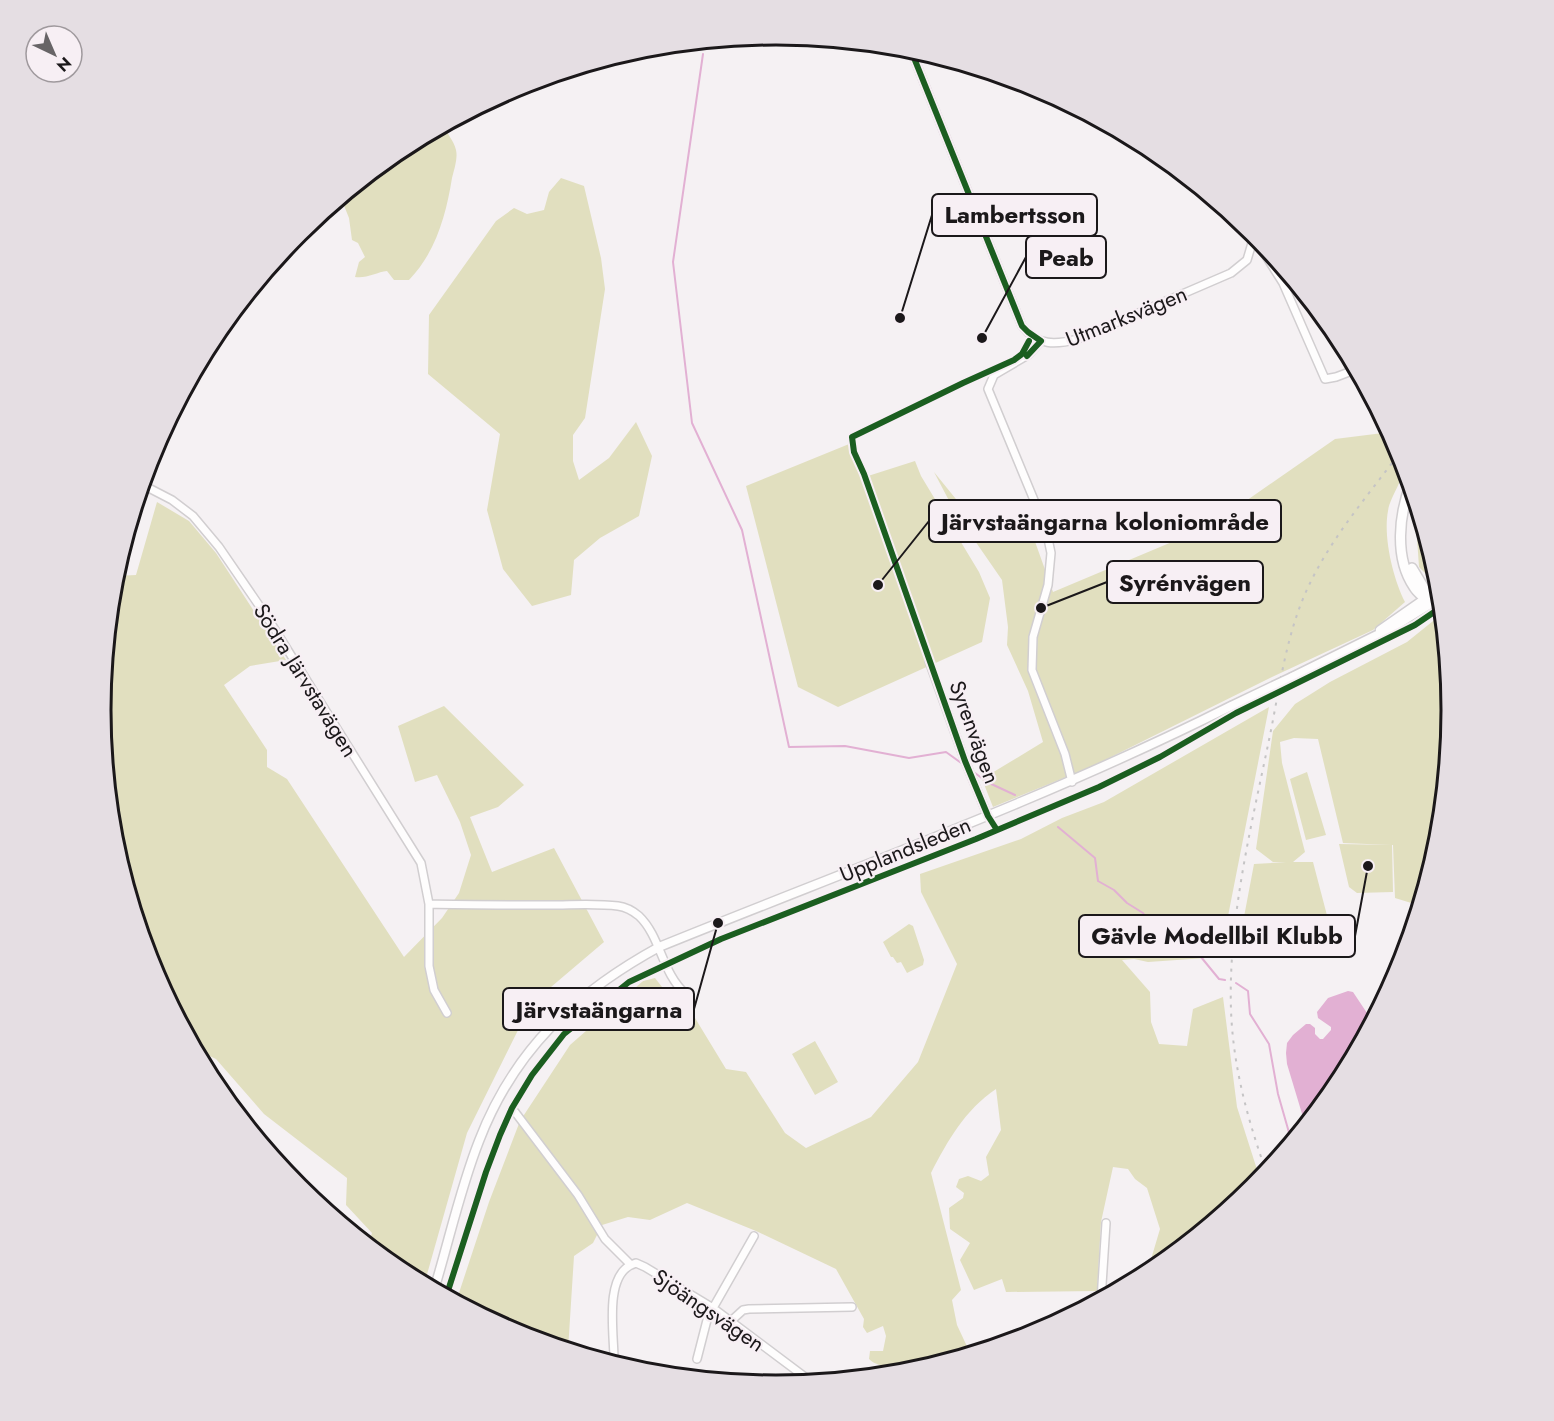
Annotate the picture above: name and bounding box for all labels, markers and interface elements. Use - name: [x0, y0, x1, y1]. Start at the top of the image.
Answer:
- north arrow: [24, 24, 84, 84]
- text: N: [52, 52, 77, 77]
- callout: Lambertsson: [932, 194, 1097, 236]
- text: Lambertsson: [944, 197, 1086, 232]
- callout: Peab: [1026, 236, 1106, 278]
- text: Peab: [1038, 240, 1094, 275]
- street label: Utmarksvägen: [1060, 277, 1192, 355]
- callout: Järvstaängarna koloniområde: [929, 500, 1281, 542]
- text: Järvstaängarna koloniområde: [937, 504, 1269, 539]
- callout: Syrénvägen: [1107, 561, 1263, 603]
- text: Syrénvägen: [1119, 565, 1251, 600]
- street label: Södra Järvstavägen: [246, 597, 366, 763]
- street label: Syrenvägen: [942, 676, 1008, 788]
- street label: Upplandsleden: [834, 808, 976, 890]
- callout: Gävle Modellbil Klubb: [1079, 915, 1355, 957]
- text: Gävle Modellbil Klubb: [1091, 918, 1343, 953]
- callout: Järvstaängarna: [503, 988, 694, 1030]
- text: Järvstaängarna: [512, 992, 682, 1027]
- street label: Sjöängsvägen: [647, 1261, 771, 1359]

